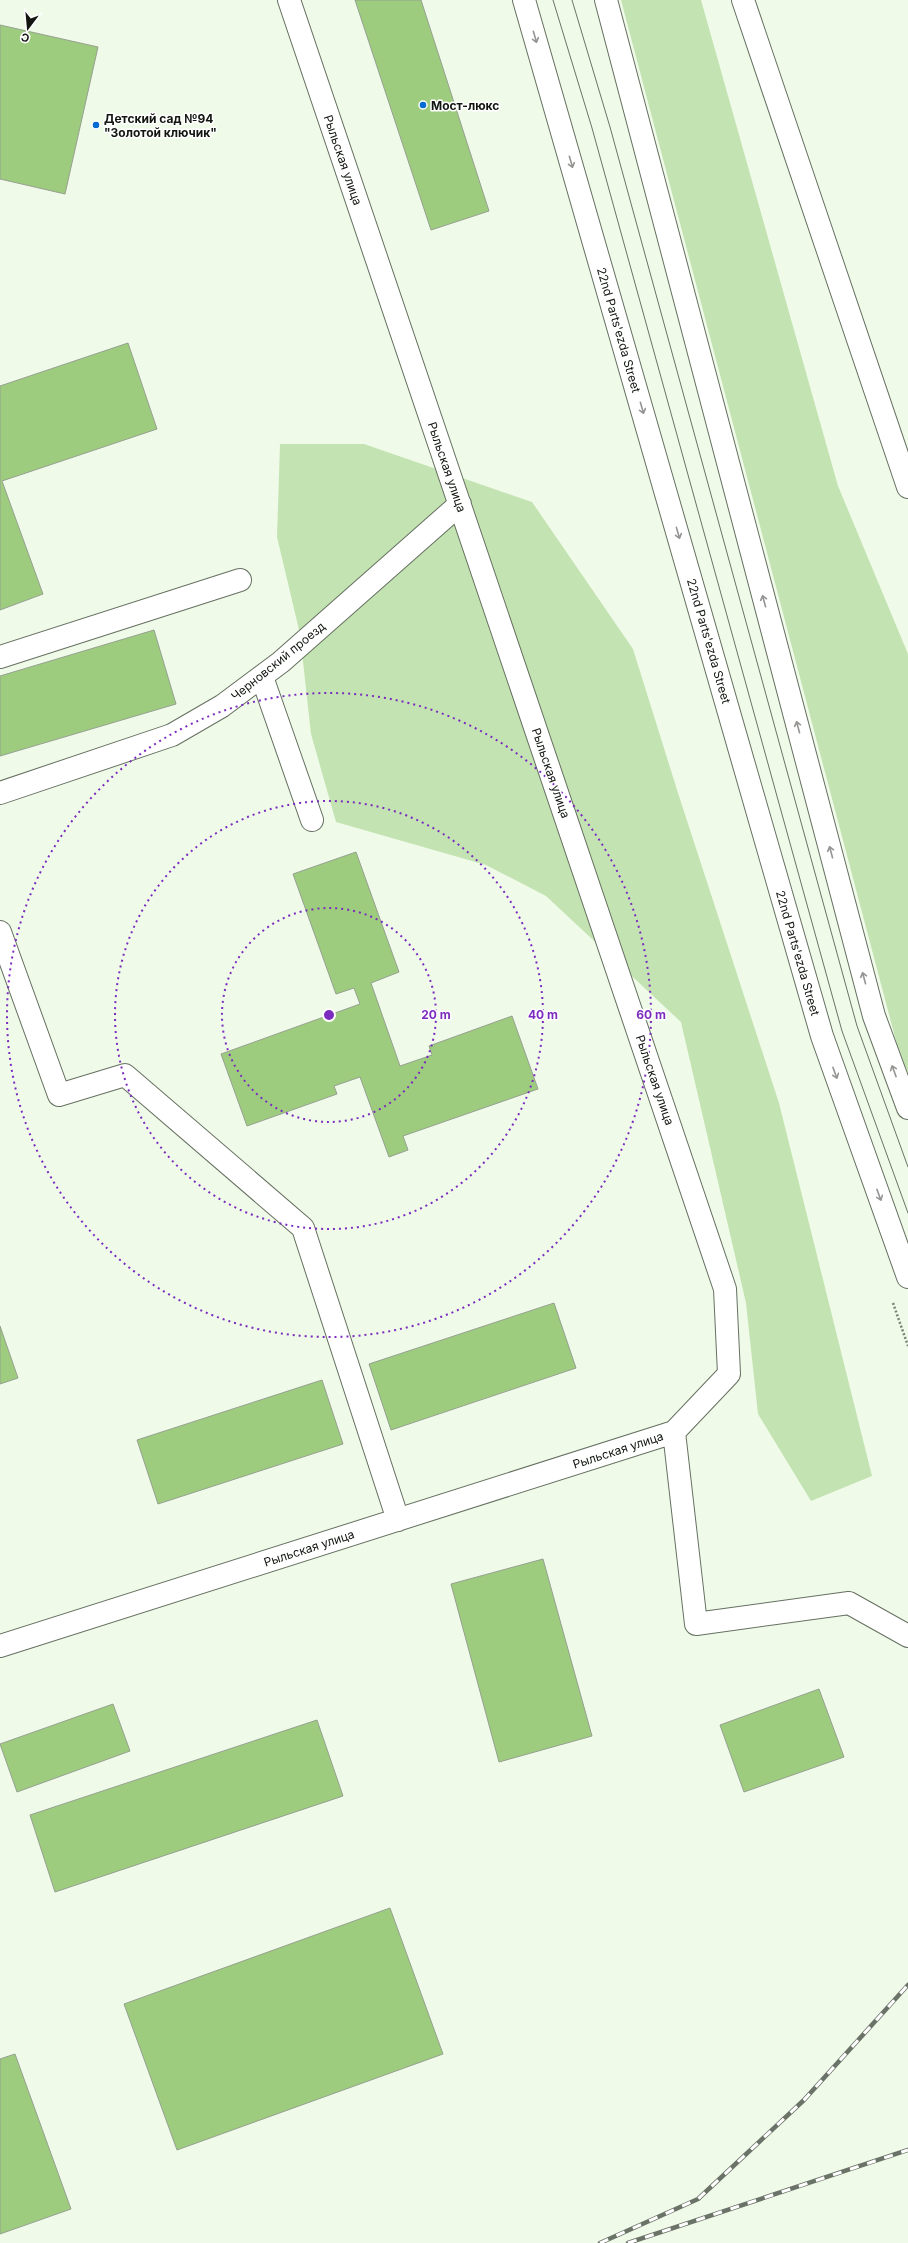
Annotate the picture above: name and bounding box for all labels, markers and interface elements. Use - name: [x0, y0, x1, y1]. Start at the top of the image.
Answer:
- north arrow: [8, 8, 48, 48]
- text: С: [19, 30, 31, 45]
- one-way arrow: [532, 31, 539, 44]
- place label: Мост-люкс: [431, 98, 499, 113]
- marker: Мост-люкс: [418, 100, 428, 110]
- place label: Детский сад №94 "Золотой ключик": [104, 111, 217, 140]
- street label: Рыльская улица: [321, 113, 365, 207]
- marker: Детский сад №94 "Золотой ключик": [91, 120, 101, 130]
- one-way arrow: [568, 156, 575, 169]
- street label: 22nd Parts'ezda Street: [594, 266, 644, 394]
- one-way arrow: [639, 402, 646, 415]
- street label: Рыльская улица: [425, 420, 469, 514]
- one-way arrow: [675, 527, 682, 540]
- street label: 22nd Parts'ezda Street: [684, 577, 734, 705]
- one-way arrow: [760, 595, 768, 608]
- street label: Черновский проезд: [228, 618, 328, 704]
- one-way arrow: [793, 720, 801, 733]
- street label: Рыльская улица: [529, 726, 573, 820]
- one-way arrow: [827, 846, 834, 859]
- street label: 22nd Parts'ezda Street: [773, 889, 823, 1017]
- one-way arrow: [860, 972, 867, 985]
- text: 20 m: [421, 1007, 451, 1022]
- text: 40 m: [528, 1007, 558, 1022]
- text: 60 m: [636, 1007, 666, 1022]
- centre of rings: [322, 1008, 336, 1022]
- street label: Рыльская улица: [633, 1033, 677, 1127]
- one-way arrow: [890, 1066, 898, 1078]
- one-way arrow: [832, 1067, 840, 1079]
- one-way arrow: [875, 1189, 883, 1201]
- street label: Рыльская улица: [571, 1428, 665, 1472]
- street label: Рыльская улица: [262, 1526, 356, 1570]

